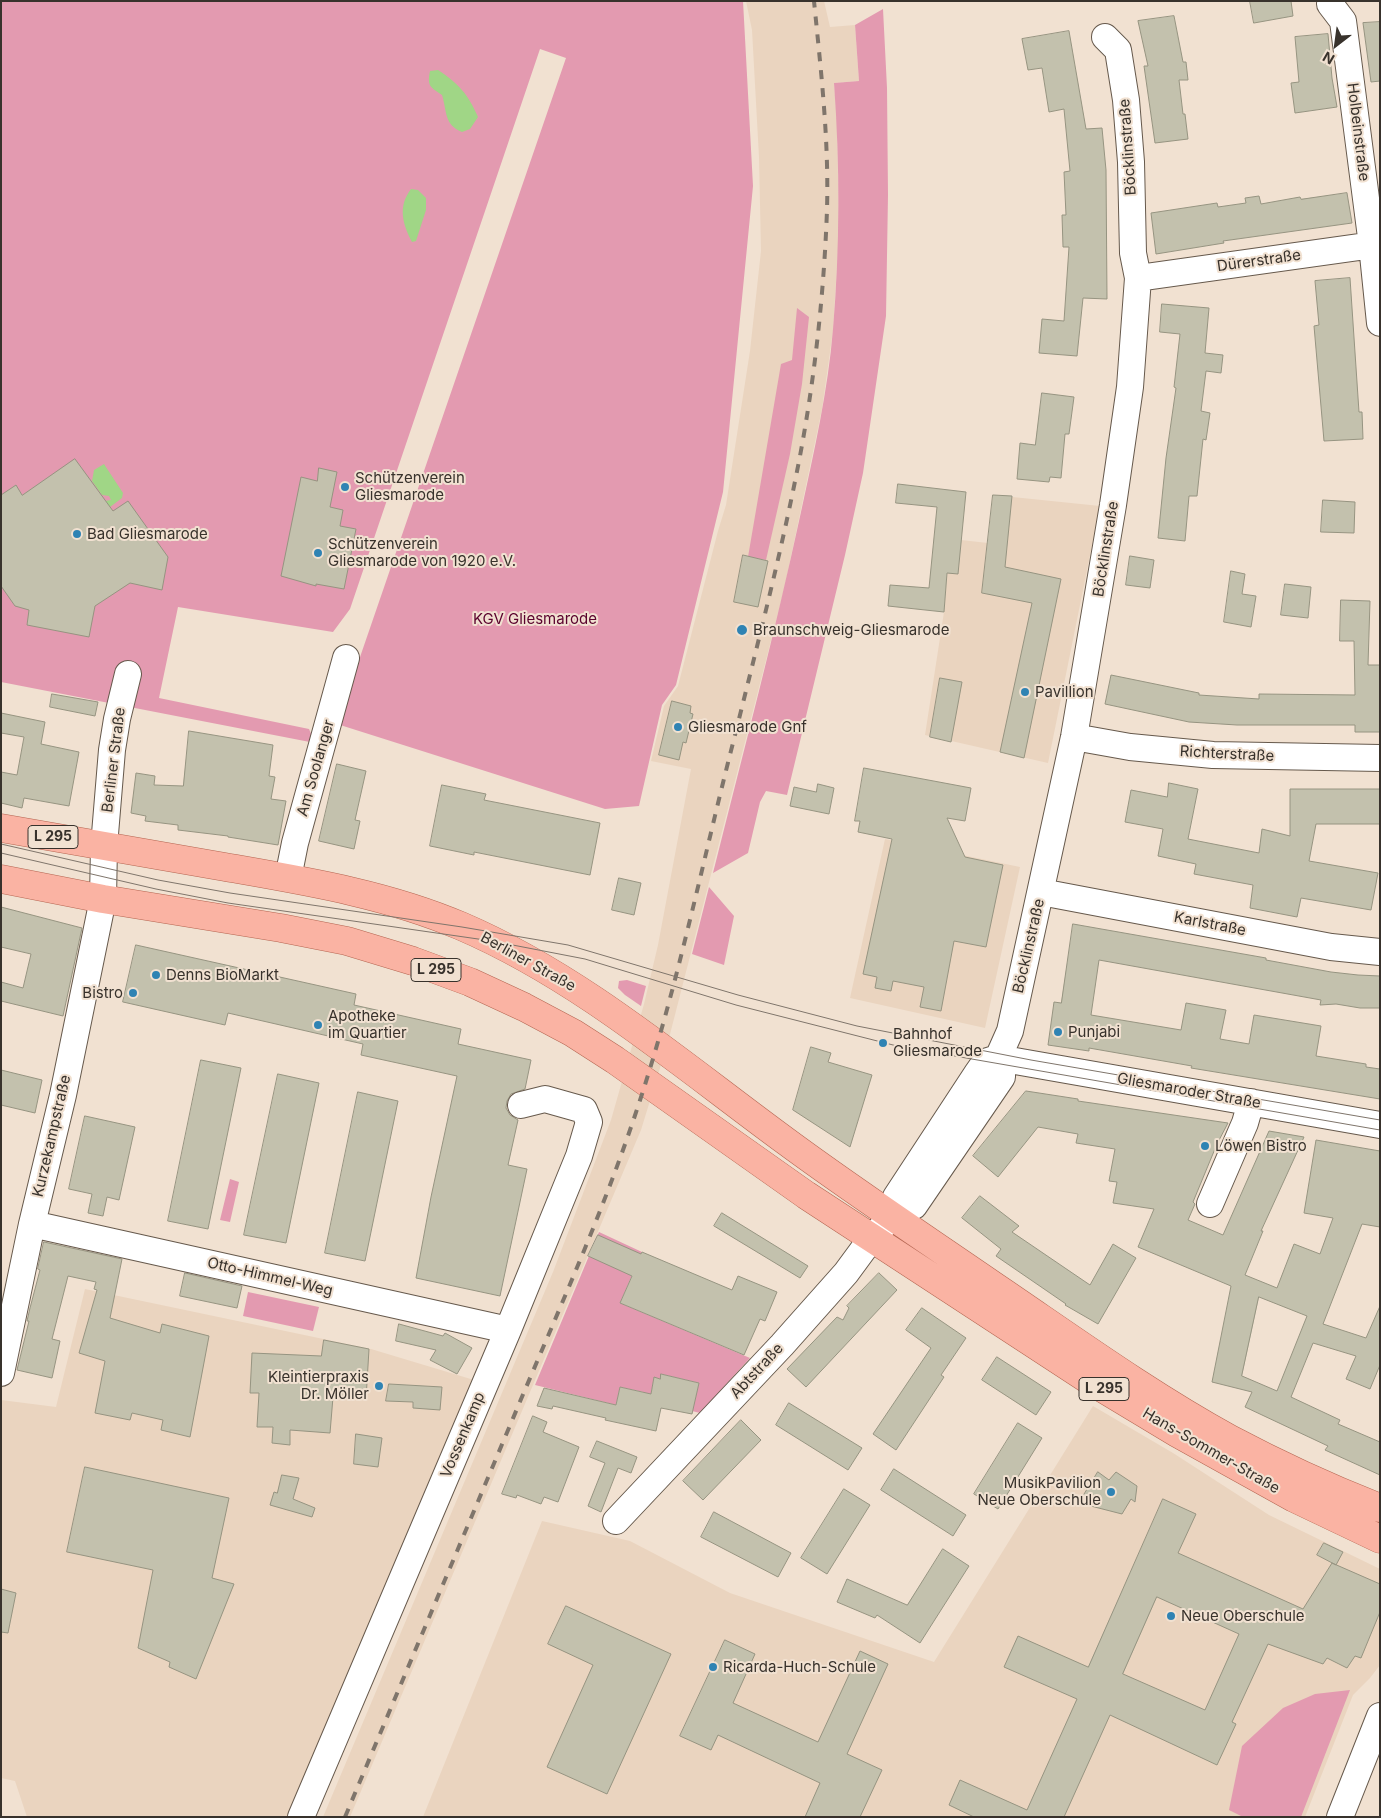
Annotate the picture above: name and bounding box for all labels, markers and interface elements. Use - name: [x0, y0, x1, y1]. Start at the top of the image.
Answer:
- north arrow: [1311, 20, 1361, 70]
- text: N: [1319, 48, 1337, 68]
- street label: Holbeinstraße: [1343, 82, 1373, 182]
- street label: Böcklinstraße: [1116, 98, 1140, 196]
- street label: Dürerstraße: [1216, 246, 1302, 276]
- place label: Schützenverein Gliesmarode: [355, 469, 465, 504]
- marker: Schützenverein Gliesmarode: [339, 481, 351, 493]
- street label: Böcklinstraße: [1090, 500, 1122, 598]
- place label: Bad Gliesmarode: [87, 525, 208, 543]
- marker: Bad Gliesmarode: [71, 528, 83, 540]
- place label: Schützenverein Gliesmarode von 1920 e.V.: [328, 535, 516, 570]
- marker: Schützenverein Gliesmarode von 1920 e.V.: [312, 547, 324, 559]
- park label: KGV Gliesmarode: [473, 610, 597, 628]
- place label: Braunschweig-Gliesmarode: [753, 621, 949, 639]
- marker: Braunschweig-Gliesmarode: [735, 623, 749, 637]
- place label: Pavillion: [1035, 683, 1094, 701]
- marker: Pavillion: [1019, 686, 1031, 698]
- street label: Berliner Straße: [99, 706, 129, 814]
- street label: Am Soolanger: [294, 718, 338, 818]
- place label: Gliesmarode Gnf: [688, 718, 807, 736]
- marker: Gliesmarode Gnf: [672, 721, 684, 733]
- street label: Richterstraße: [1179, 743, 1275, 765]
- road number: L 295: [28, 826, 78, 849]
- street label: Böcklinstraße: [1009, 897, 1049, 995]
- street label: Karlstraße: [1173, 908, 1247, 940]
- street label: Berliner Straße: [477, 928, 579, 996]
- road number: L 295: [411, 958, 461, 982]
- place label: Denns BioMarkt: [166, 966, 279, 984]
- marker: Denns BioMarkt: [150, 969, 162, 981]
- place label: Bistro: [82, 984, 123, 1002]
- marker: Bistro: [127, 987, 139, 999]
- place label: Apotheke im Quartier: [328, 1007, 407, 1042]
- marker: Apotheke im Quartier: [312, 1019, 324, 1031]
- place label: Punjabi: [1068, 1023, 1120, 1041]
- place label: Bahnhof Gliesmarode: [893, 1025, 982, 1060]
- marker: Punjabi: [1052, 1026, 1064, 1038]
- marker: Bahnhof Gliesmarode: [877, 1037, 889, 1049]
- street label: Gliesmaroder Straße: [1116, 1070, 1262, 1112]
- street label: Kurzekampstraße: [29, 1073, 75, 1199]
- place label: Löwen Bistro: [1215, 1137, 1307, 1155]
- marker: Löwen Bistro: [1199, 1140, 1211, 1152]
- street label: Otto-Himmel-Weg: [206, 1254, 334, 1300]
- street label: Abtstraße: [727, 1340, 787, 1402]
- place label: Kleintierpraxis Dr. Möller: [268, 1368, 369, 1403]
- road number: L 295: [1079, 1378, 1129, 1400]
- marker: Kleintierpraxis Dr. Möller: [373, 1380, 385, 1392]
- street label: Vossenkamp: [437, 1390, 489, 1480]
- street label: Hans-Sommer-Straße: [1139, 1404, 1283, 1498]
- place label: MusikPavilion Neue Oberschule: [977, 1474, 1101, 1509]
- marker: MusikPavilion Neue Oberschule: [1105, 1486, 1117, 1498]
- place label: Neue Oberschule: [1181, 1607, 1305, 1625]
- marker: Neue Oberschule: [1165, 1610, 1177, 1622]
- place label: Ricarda-Huch-Schule: [723, 1658, 876, 1676]
- marker: Ricarda-Huch-Schule: [707, 1661, 719, 1673]

